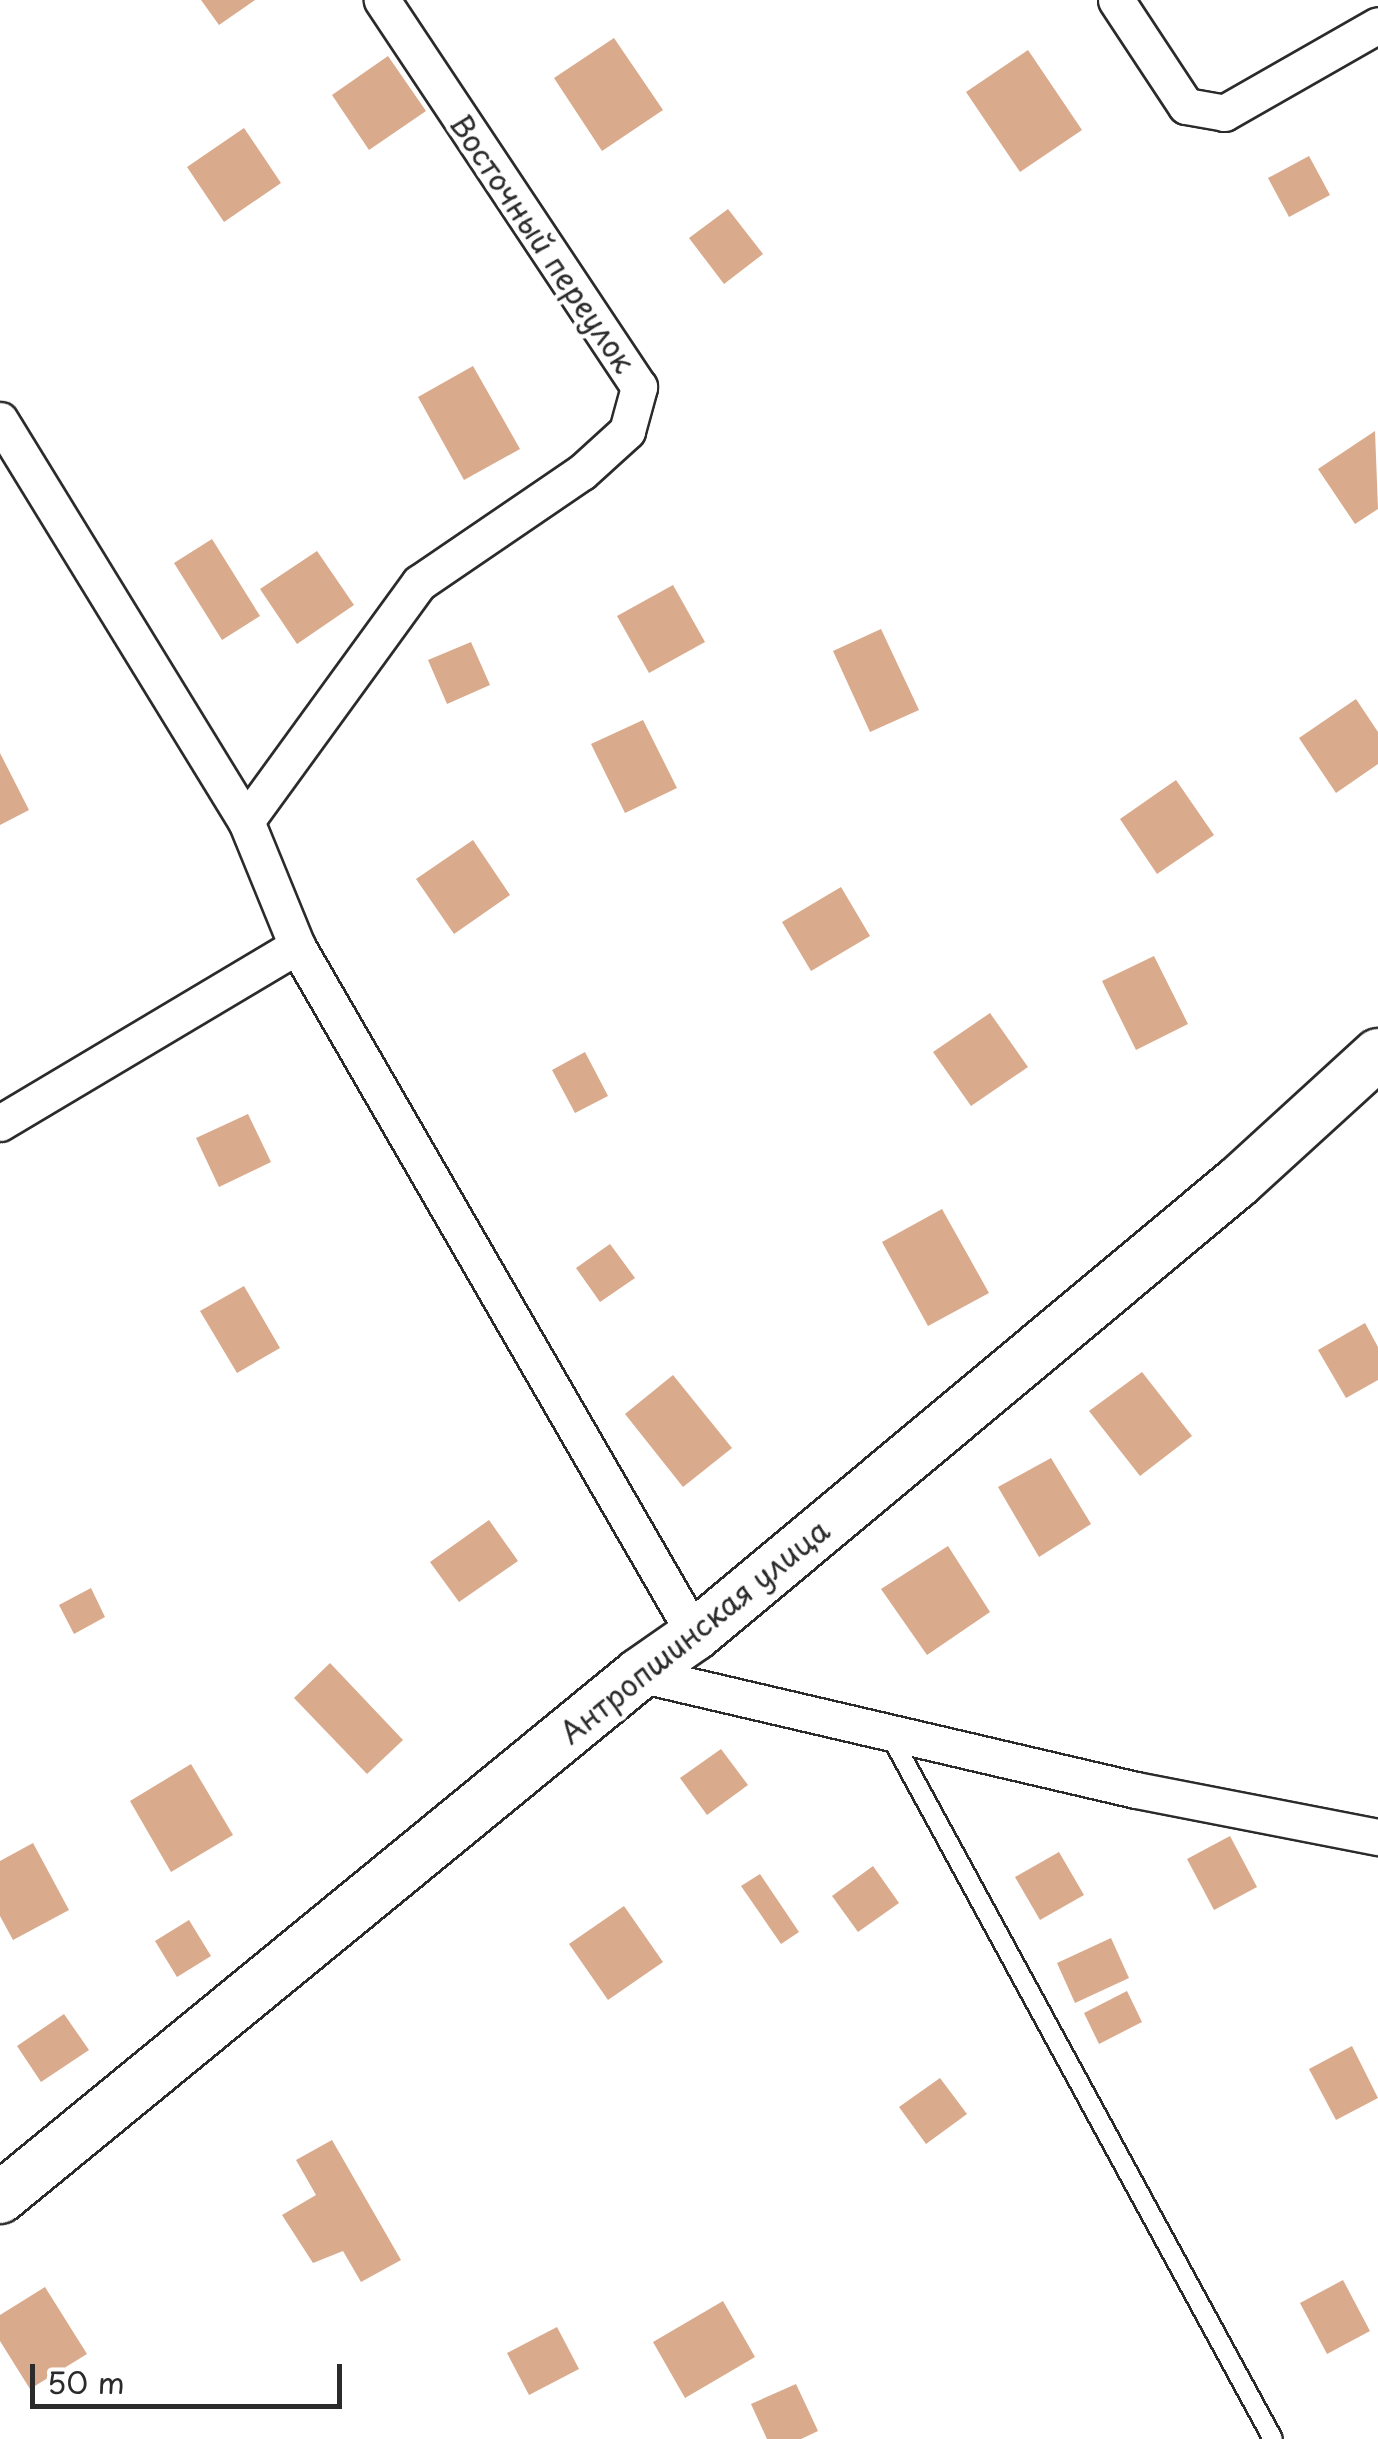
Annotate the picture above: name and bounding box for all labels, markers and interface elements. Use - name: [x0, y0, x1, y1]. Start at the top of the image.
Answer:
- street label: Восточный переулок: [443, 107, 643, 379]
- street label: Антропшинская улица: [552, 1511, 836, 1751]
- scale bar: [35, 2344, 348, 2406]
- text: 50 m: [47, 2359, 125, 2404]

